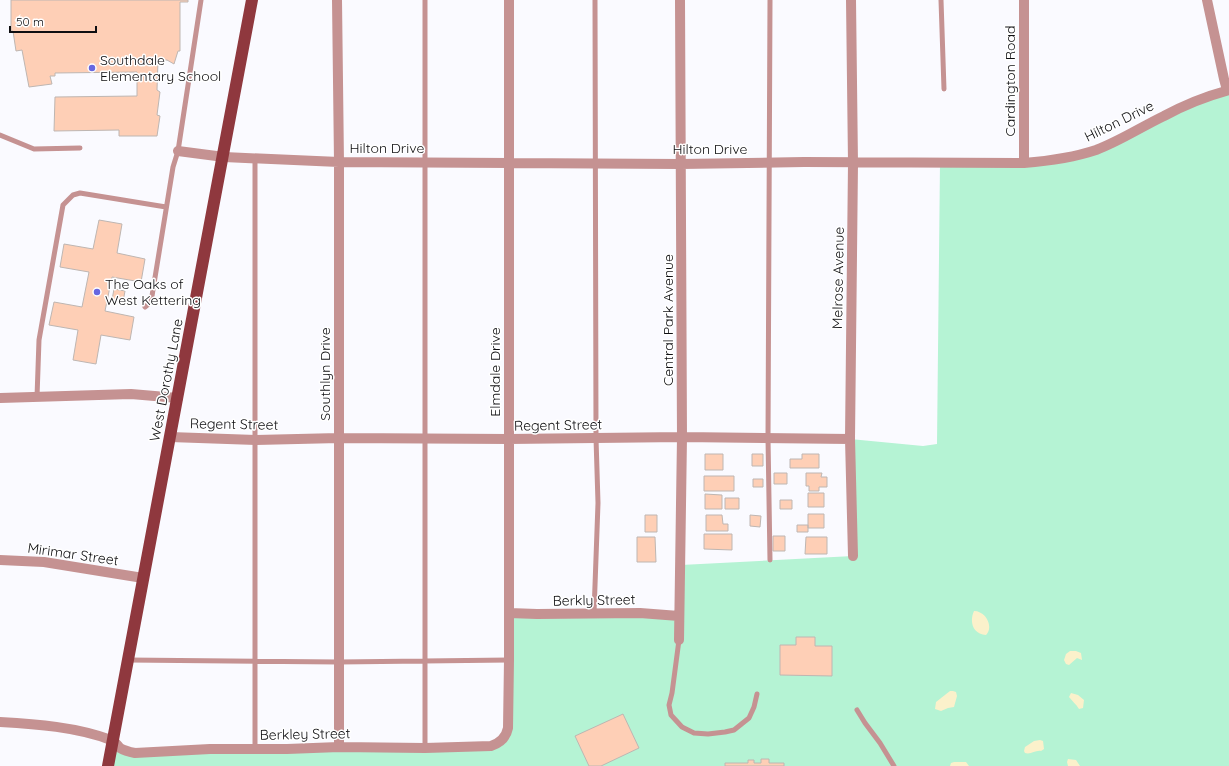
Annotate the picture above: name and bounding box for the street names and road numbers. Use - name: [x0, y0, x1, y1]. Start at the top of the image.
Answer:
- street label: Cardington Road: [1001, 26, 1019, 136]
- street label: Hilton Drive: [1081, 96, 1157, 146]
- street label: Hilton Drive: [350, 139, 425, 157]
- street label: Hilton Drive: [673, 140, 748, 158]
- street label: Melrose Avenue: [828, 227, 848, 329]
- street label: Central Park Avenue: [659, 254, 677, 386]
- street label: West Dorothy Lane: [145, 317, 187, 443]
- street label: Southlyn Drive: [316, 327, 334, 421]
- street label: Elmdale Drive: [486, 327, 504, 417]
- street label: Regent Street: [190, 414, 279, 434]
- street label: Regent Street: [514, 415, 603, 435]
- street label: Mirimar Street: [26, 539, 120, 569]
- street label: Berkly Street: [552, 590, 636, 610]
- street label: Berkley Street: [259, 724, 351, 744]

